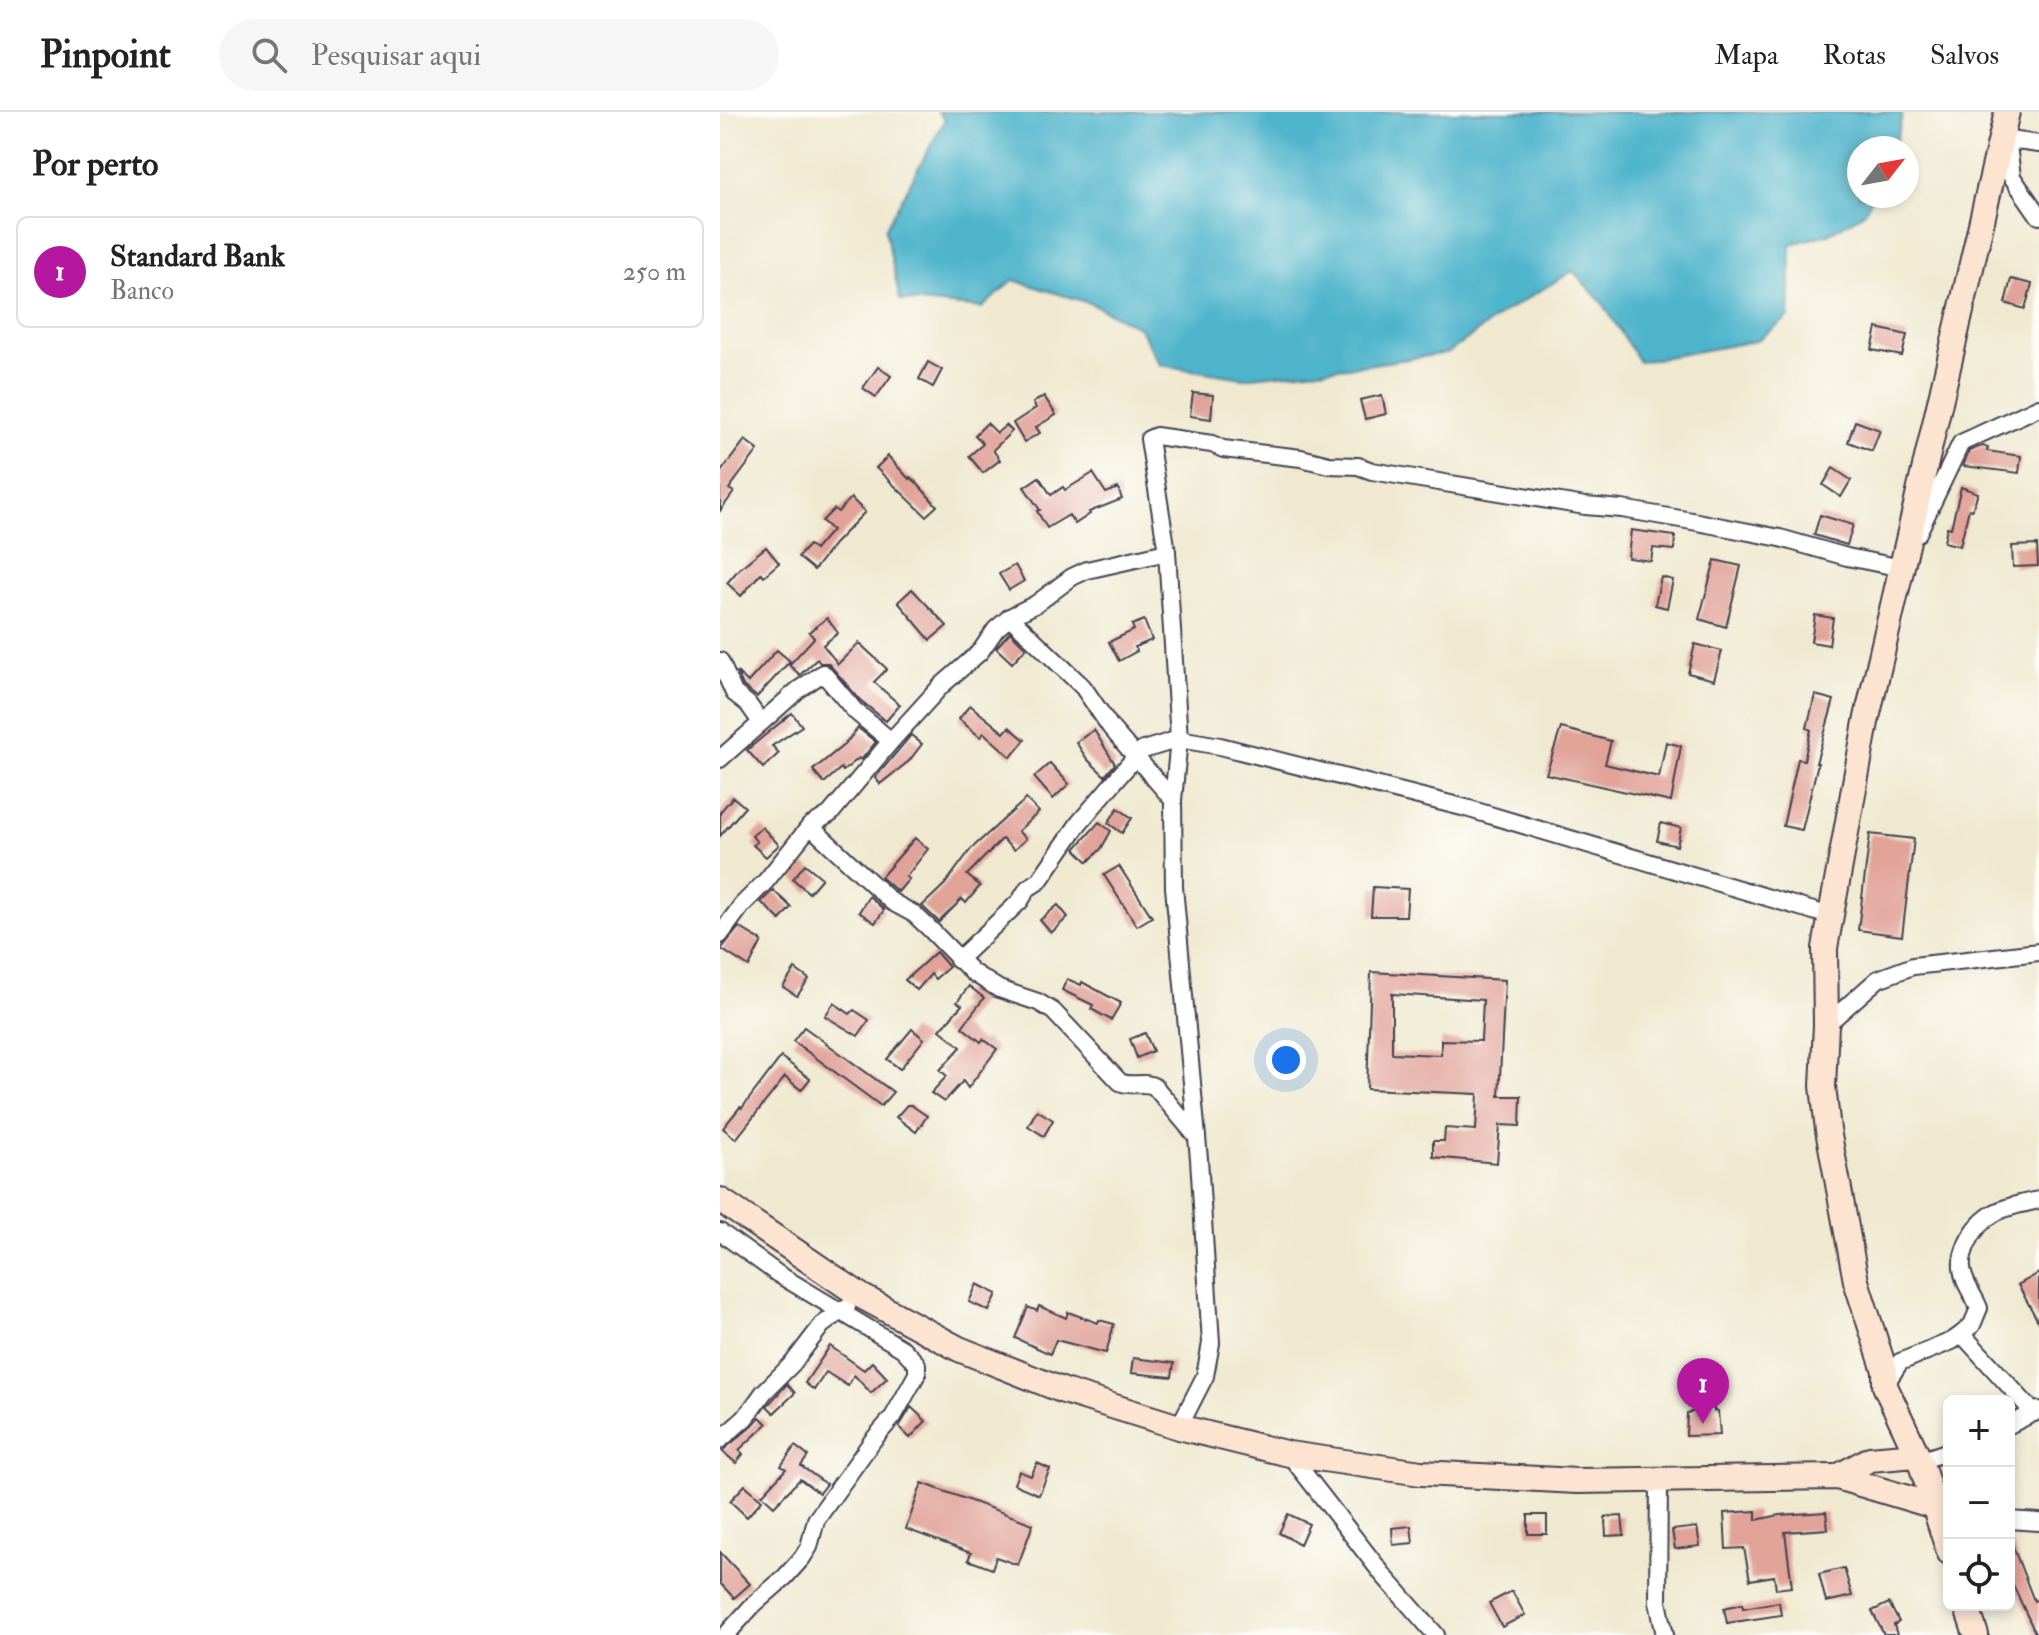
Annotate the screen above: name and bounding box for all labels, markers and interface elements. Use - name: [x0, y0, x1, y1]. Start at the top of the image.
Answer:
- search box: [219, 19, 779, 91]
- text: Pinpoint: [40, 31, 171, 79]
- icon: search: [247, 33, 291, 77]
- text: Pesquisar aqui: [311, 37, 481, 74]
- text: Mapa: [1714, 38, 1778, 73]
- text: Rotas: [1822, 38, 1886, 73]
- text: Salvos: [1930, 38, 1999, 73]
- north arrow: [1847, 136, 1919, 208]
- text: Por perto: [32, 143, 158, 186]
- text: Standard Bank: [110, 238, 285, 275]
- text: 1: [55, 256, 65, 288]
- text: 250 m: [623, 256, 686, 288]
- text: Banco: [110, 275, 174, 307]
- your location: [1266, 1040, 1306, 1080]
- pin: 1: [1677, 1358, 1729, 1424]
- map controls: [1943, 1395, 2015, 1611]
- button: +: [1943, 1395, 2015, 1467]
- button: −: [1943, 1467, 2015, 1539]
- button: locate: [1943, 1539, 2015, 1611]

